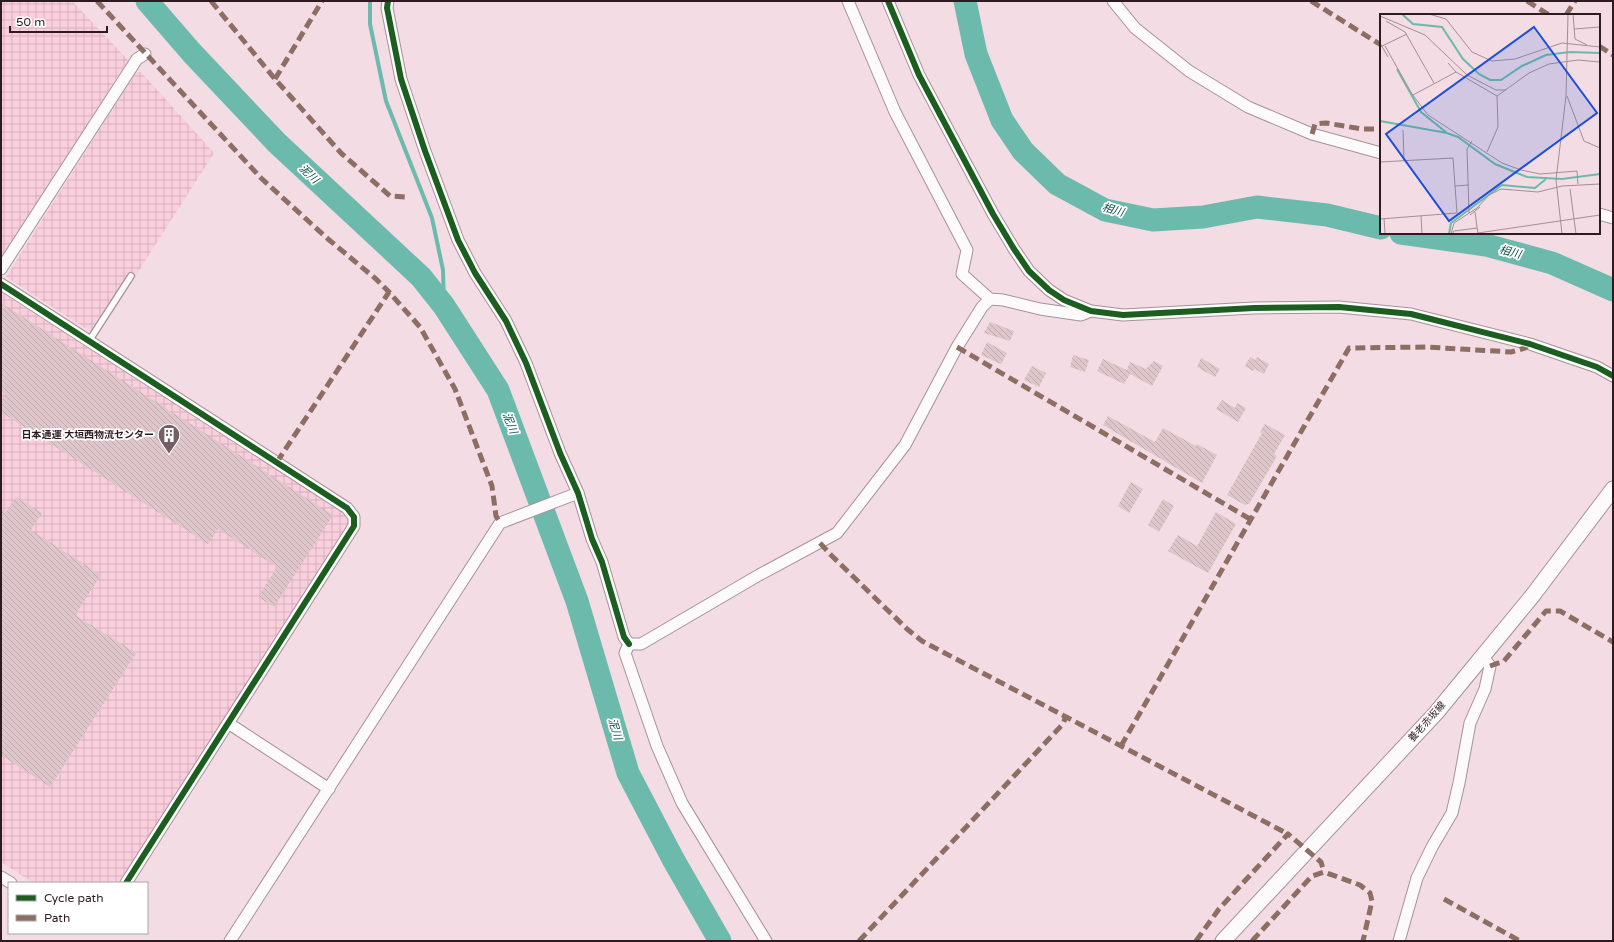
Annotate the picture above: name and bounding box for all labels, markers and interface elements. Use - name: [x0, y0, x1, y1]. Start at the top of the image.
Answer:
- scale bar: [10, 8, 107, 34]
- inset map: [1380, 14, 1600, 234]
- text: 50 m: [16, 15, 45, 29]
- water label: 泥川: [297, 162, 322, 187]
- water label: 相川: [1101, 201, 1126, 220]
- water label: 相川: [1498, 243, 1523, 261]
- water label: 泥川: [500, 410, 520, 437]
- building icon: 日本通運 大垣西物流センター: [156, 422, 182, 455]
- place label: 日本通運 大垣西物流センター: [21, 429, 154, 441]
- street label: 養老赤坂線: [1406, 699, 1448, 745]
- water label: 泥川: [606, 717, 625, 742]
- legend: [8, 882, 148, 934]
- text: Cycle path: [44, 891, 103, 905]
- text: Path: [44, 911, 70, 925]

